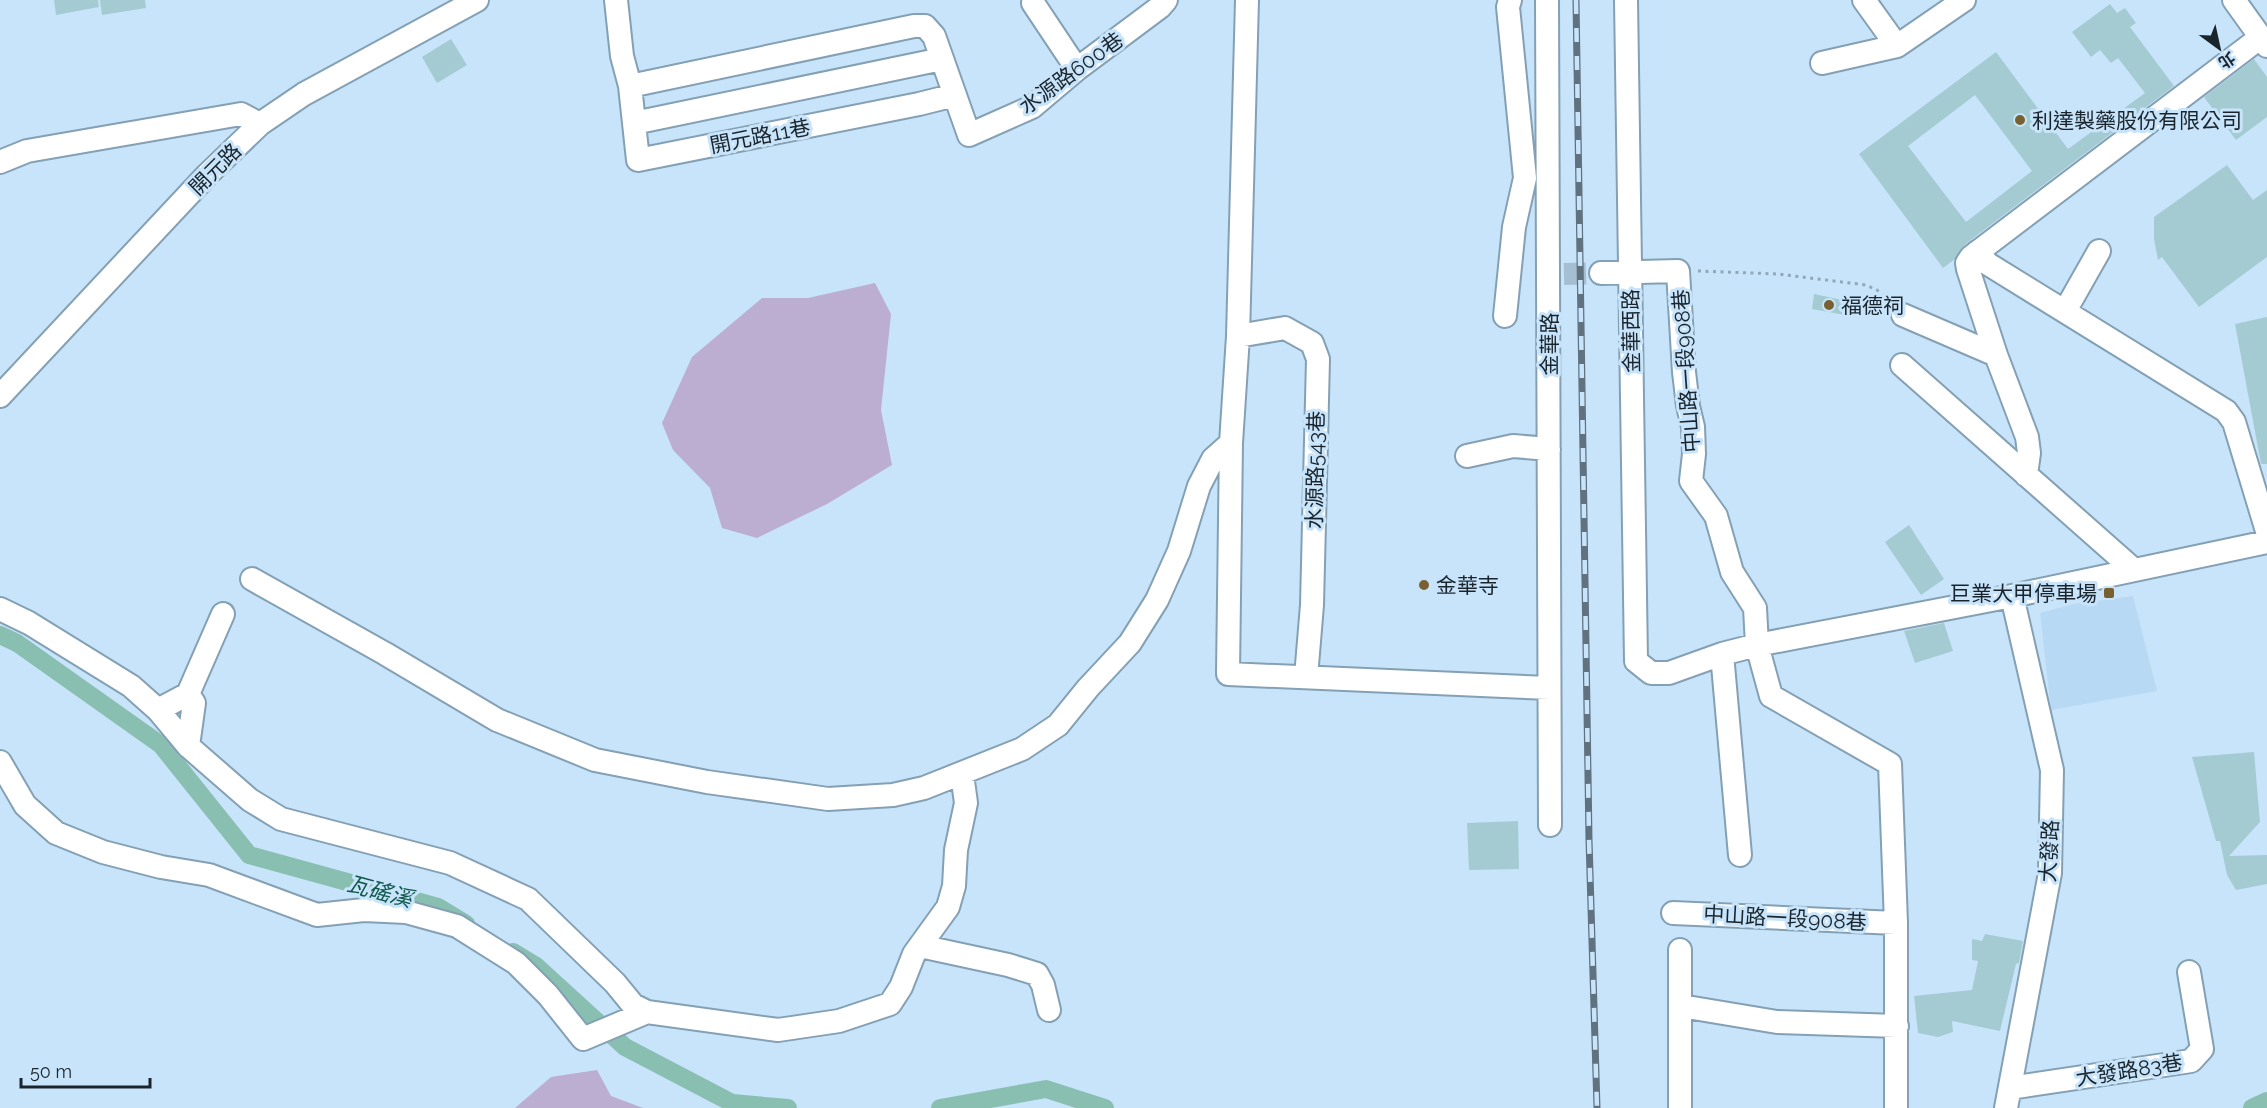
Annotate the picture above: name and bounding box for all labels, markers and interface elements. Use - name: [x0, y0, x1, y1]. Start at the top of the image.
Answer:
- north arrow: [2189, 18, 2249, 78]
- street label: 水源路600巷: [1014, 27, 1128, 119]
- text: 北: [2215, 48, 2239, 72]
- place label: 利達製藥股份有限公司: [2032, 108, 2242, 133]
- marker: 利達製藥股份有限公司: [2013, 113, 2027, 127]
- street label: 開元路11巷: [708, 114, 812, 158]
- street label: 開元路: [184, 138, 246, 200]
- street label: 金華西路: [1618, 289, 1644, 373]
- street label: 中山路一段908巷: [1668, 289, 1704, 453]
- place label: 福德祠: [1841, 293, 1904, 318]
- marker: 福德祠: [1822, 298, 1836, 312]
- street label: 金華路: [1537, 313, 1562, 376]
- street label: 水源路543巷: [1301, 411, 1329, 529]
- place label: 金華寺: [1436, 573, 1499, 598]
- marker: 金華寺: [1417, 578, 1431, 592]
- place label: 巨業大甲停車場: [1950, 581, 2097, 606]
- marker: 巨業大甲停車場: [2102, 586, 2116, 600]
- street label: 大發路: [2035, 819, 2063, 883]
- water label: 瓦磘溪: [345, 870, 418, 913]
- street label: 中山路一段908巷: [1703, 901, 1867, 935]
- street label: 大發路83巷: [2074, 1049, 2184, 1091]
- scale bar: [21, 1051, 150, 1089]
- text: 50 m: [30, 1061, 72, 1082]

